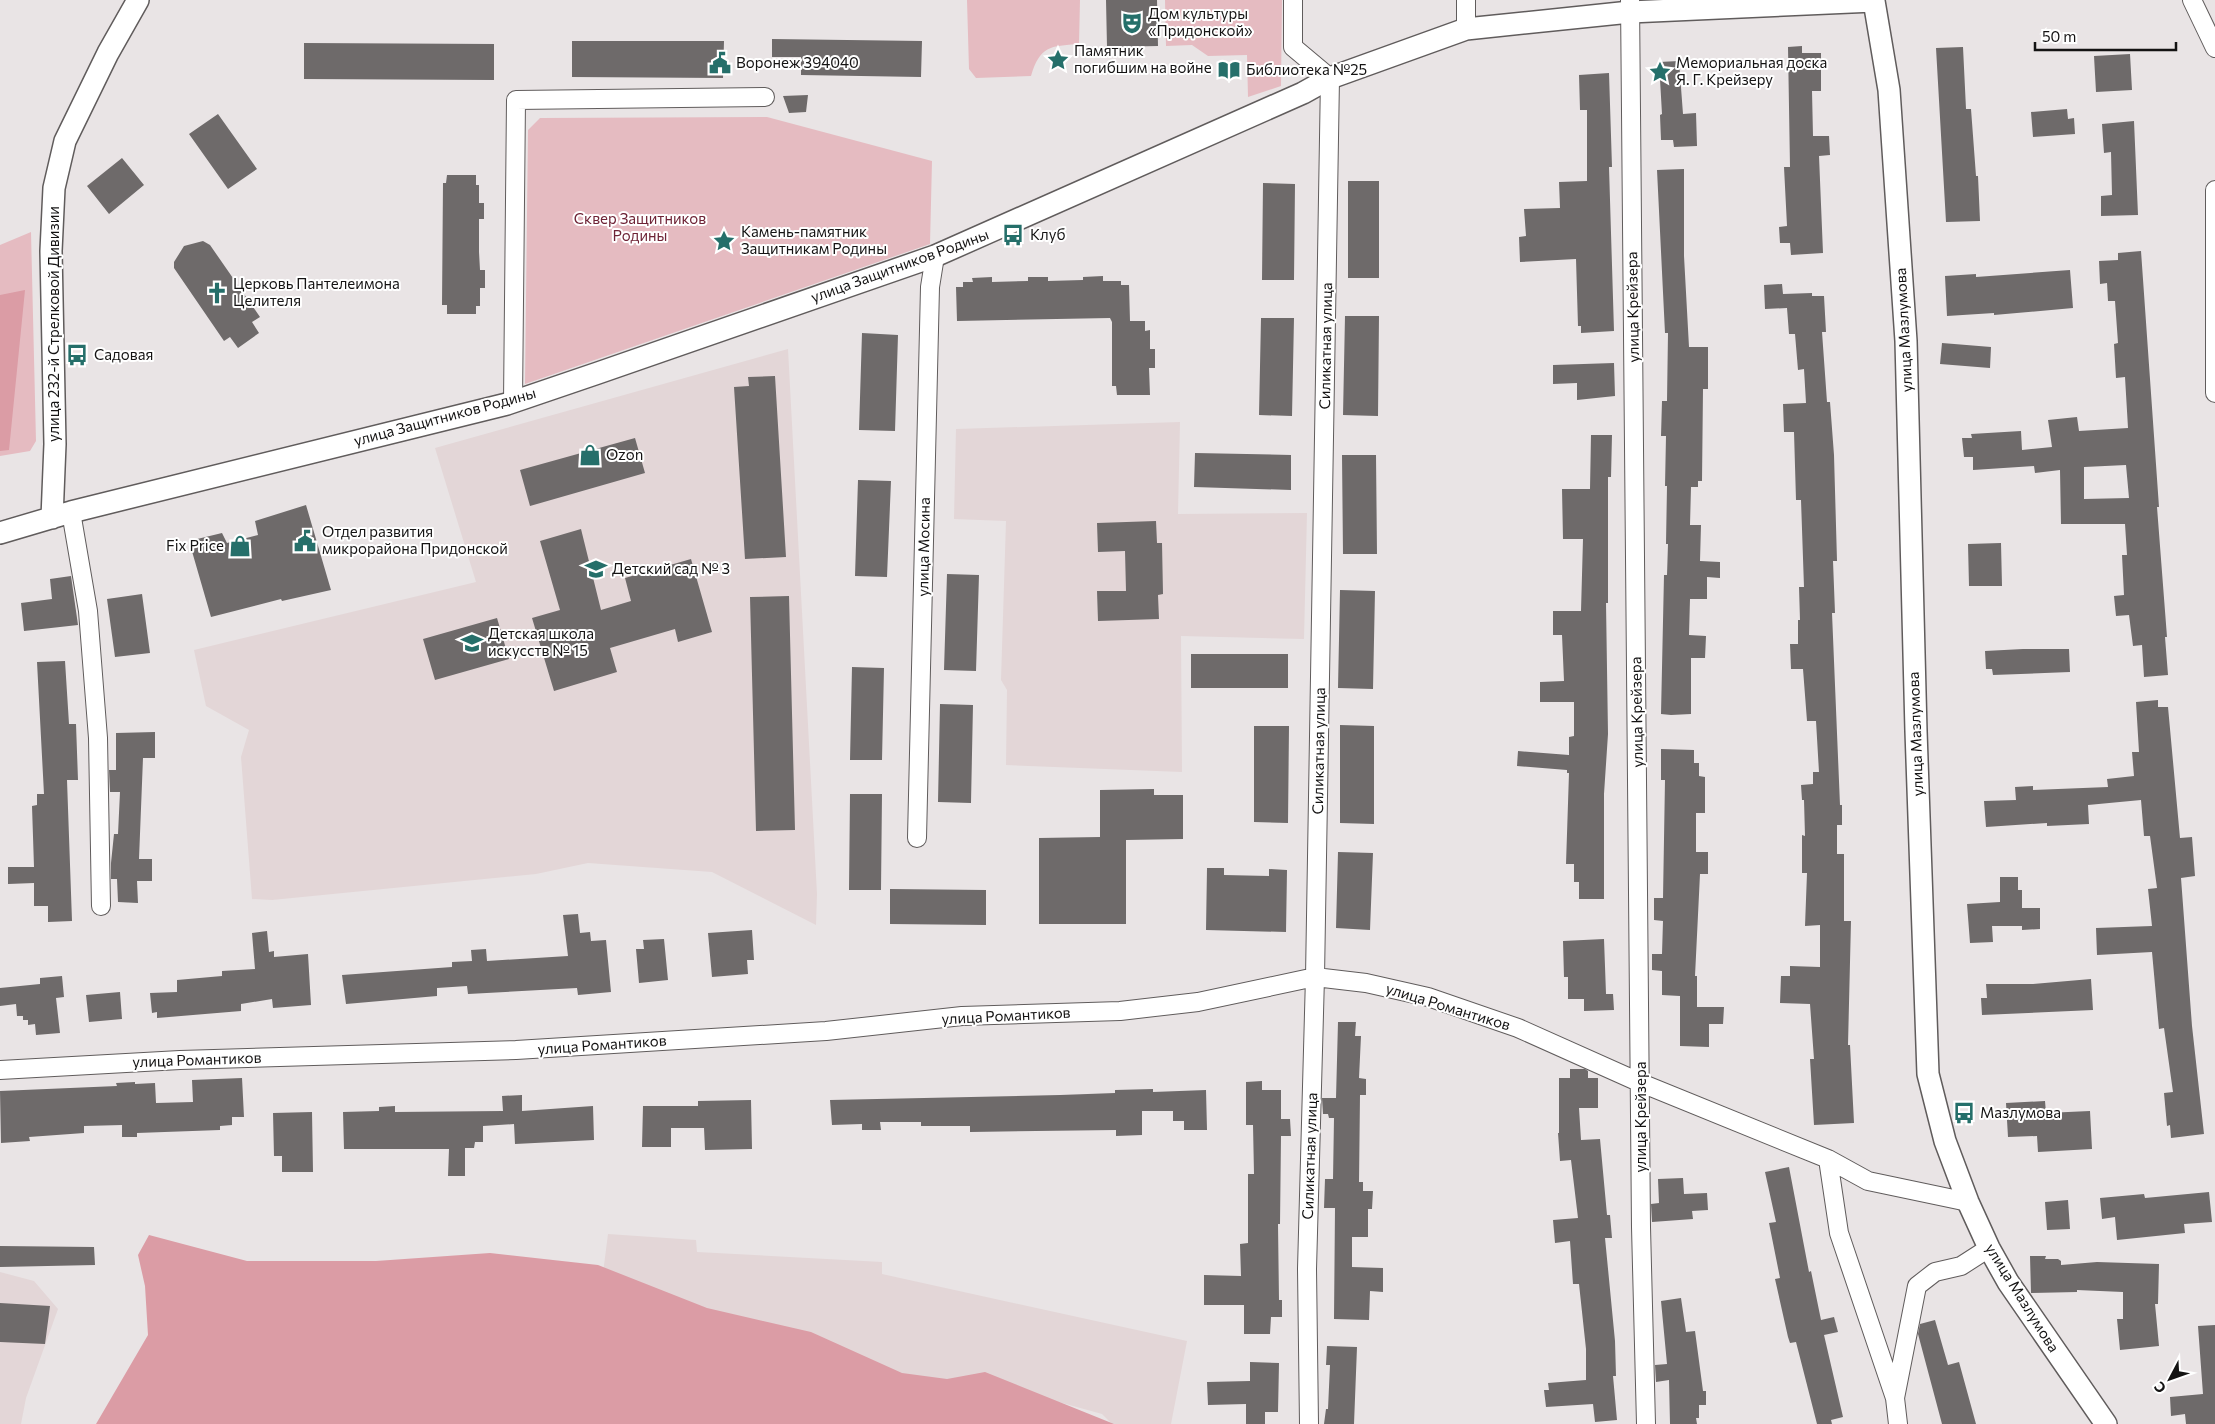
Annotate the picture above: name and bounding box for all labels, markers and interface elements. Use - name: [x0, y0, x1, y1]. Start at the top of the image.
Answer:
- place label: Дом культуры «Придонской»: [1148, 4, 1253, 39]
- theatre icon: Дом культуры «Придонской»: [1119, 10, 1145, 36]
- scale bar: [2035, 20, 2176, 52]
- text: 50 m: [2042, 27, 2076, 45]
- place label: Памятник погибшим на войне: [1074, 41, 1212, 76]
- place icon: Памятник погибшим на войне: [1045, 47, 1071, 73]
- public building icon: Воронеж 394040: [707, 50, 733, 76]
- place label: Воронеж 394040: [736, 53, 859, 71]
- place label: Мемориальная доска Я. Г. Крейзеру: [1676, 53, 1827, 88]
- library icon: Библиотека №25: [1216, 57, 1242, 83]
- place icon: Мемориальная доска Я. Г. Крейзеру: [1647, 59, 1673, 85]
- place label: Библиотека №25: [1246, 60, 1367, 78]
- street label: улица 232-й Стрелковой Дивизии: [44, 206, 62, 442]
- park label: Сквер Защитников Родины: [574, 209, 706, 244]
- place label: Камень-памятник Защитникам Родины: [741, 222, 887, 257]
- bus stop icon: Клуб: [1000, 222, 1026, 248]
- street label: улица Защитников Родины: [808, 224, 991, 306]
- place label: Клуб: [1030, 225, 1066, 243]
- place icon: Камень-памятник Защитникам Родины: [711, 228, 737, 254]
- street label: улица Крейзера: [1622, 251, 1642, 363]
- street label: улица Мазлумова: [1891, 267, 1915, 393]
- place label: Церковь Пантелеимона Целителя: [233, 274, 400, 309]
- church icon: Церковь Пантелеимона Целителя: [204, 280, 230, 306]
- street label: Силикатная улица: [1315, 282, 1335, 410]
- bus stop icon: Садовая: [64, 342, 90, 368]
- place label: Садовая: [94, 345, 153, 363]
- street label: улица Защитников Родины: [352, 383, 538, 449]
- shop icon: Ozon: [577, 442, 603, 468]
- place label: Ozon: [606, 445, 643, 463]
- street label: улица Мосина: [913, 497, 933, 597]
- place label: Отдел развития микрорайона Придонской: [322, 522, 508, 557]
- public building icon: Отдел развития микрорайона Придонской: [292, 528, 318, 554]
- shop icon: Fix Price: [227, 533, 253, 559]
- place label: Fix Price: [166, 536, 224, 554]
- school or university icon: Детский сад № 3: [583, 556, 609, 582]
- place label: Детский сад № 3: [612, 559, 730, 577]
- place label: Детская школа искусств № 15: [488, 624, 594, 659]
- school or university icon: Детская школа искусств № 15: [459, 630, 485, 656]
- street label: улица Крейзера: [1626, 656, 1646, 768]
- street label: улица Мазлумова: [1904, 671, 1926, 797]
- street label: Силикатная улица: [1308, 687, 1328, 815]
- street label: улица Романтиков: [1384, 979, 1513, 1034]
- street label: улица Романтиков: [941, 1003, 1071, 1027]
- street label: улица Романтиков: [537, 1031, 667, 1057]
- street label: улица Романтиков: [132, 1048, 262, 1070]
- street label: улица Крейзера: [1631, 1062, 1649, 1172]
- street label: Силикатная улица: [1298, 1092, 1320, 1220]
- bus stop icon: Мазлумова: [1951, 1100, 1977, 1126]
- place label: Мазлумова: [1980, 1103, 2061, 1121]
- street label: улица Мазлумова: [1982, 1240, 2064, 1355]
- north arrow: [2145, 1354, 2195, 1404]
- text: С: [2150, 1379, 2169, 1397]

